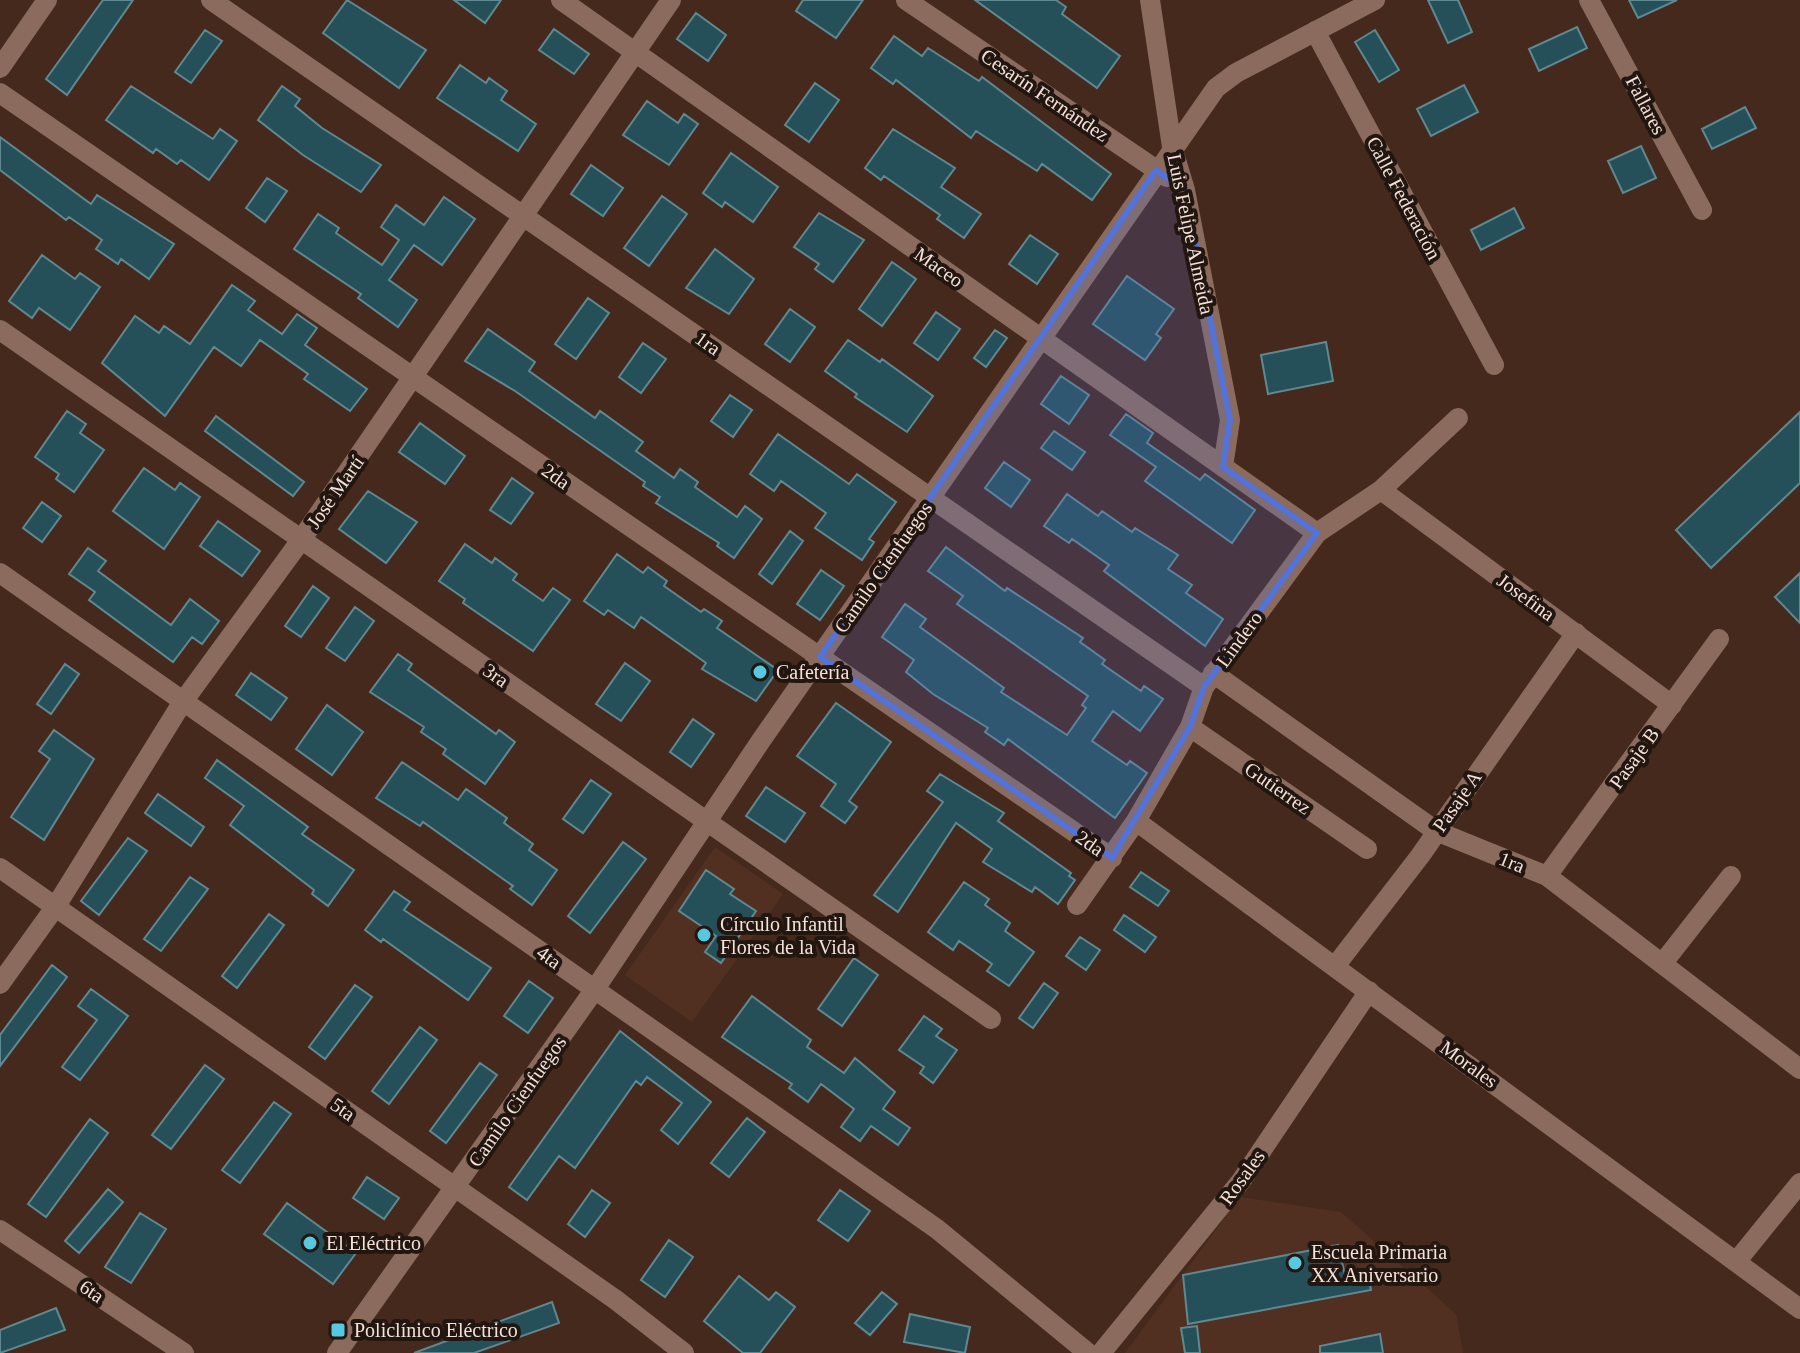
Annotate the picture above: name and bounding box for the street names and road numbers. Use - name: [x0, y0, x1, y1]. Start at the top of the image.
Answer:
- street label: Cesarín Fernández: [977, 44, 1113, 146]
- street label: Fallares: [1621, 72, 1671, 138]
- street label: Calle Federación: [1362, 133, 1446, 263]
- street label: Luis Felipe Almeida: [1162, 152, 1219, 316]
- street label: Maceo: [910, 242, 968, 292]
- street label: 1ra: [691, 327, 725, 359]
- street label: José Martí: [302, 451, 368, 533]
- street label: 2da: [538, 459, 574, 493]
- street label: Camilo Cienfuegos: [830, 497, 937, 637]
- street label: Josefina: [1493, 569, 1559, 625]
- street label: Lindero: [1211, 607, 1267, 671]
- street label: 3ra: [479, 659, 513, 691]
- street label: Pasaje B: [1605, 723, 1664, 793]
- street label: Gutierrez: [1241, 757, 1315, 819]
- street label: Pasaje A: [1428, 766, 1487, 836]
- street label: 2da: [1072, 826, 1108, 860]
- street label: 1ra: [1496, 847, 1528, 877]
- street label: 4ta: [533, 941, 565, 973]
- street label: Camilo Cienfuegos: [464, 1031, 571, 1171]
- street label: Morales: [1436, 1036, 1502, 1092]
- street label: 5ta: [327, 1093, 359, 1125]
- street label: Rosales: [1215, 1145, 1269, 1209]
- street label: 6ta: [76, 1275, 108, 1307]

